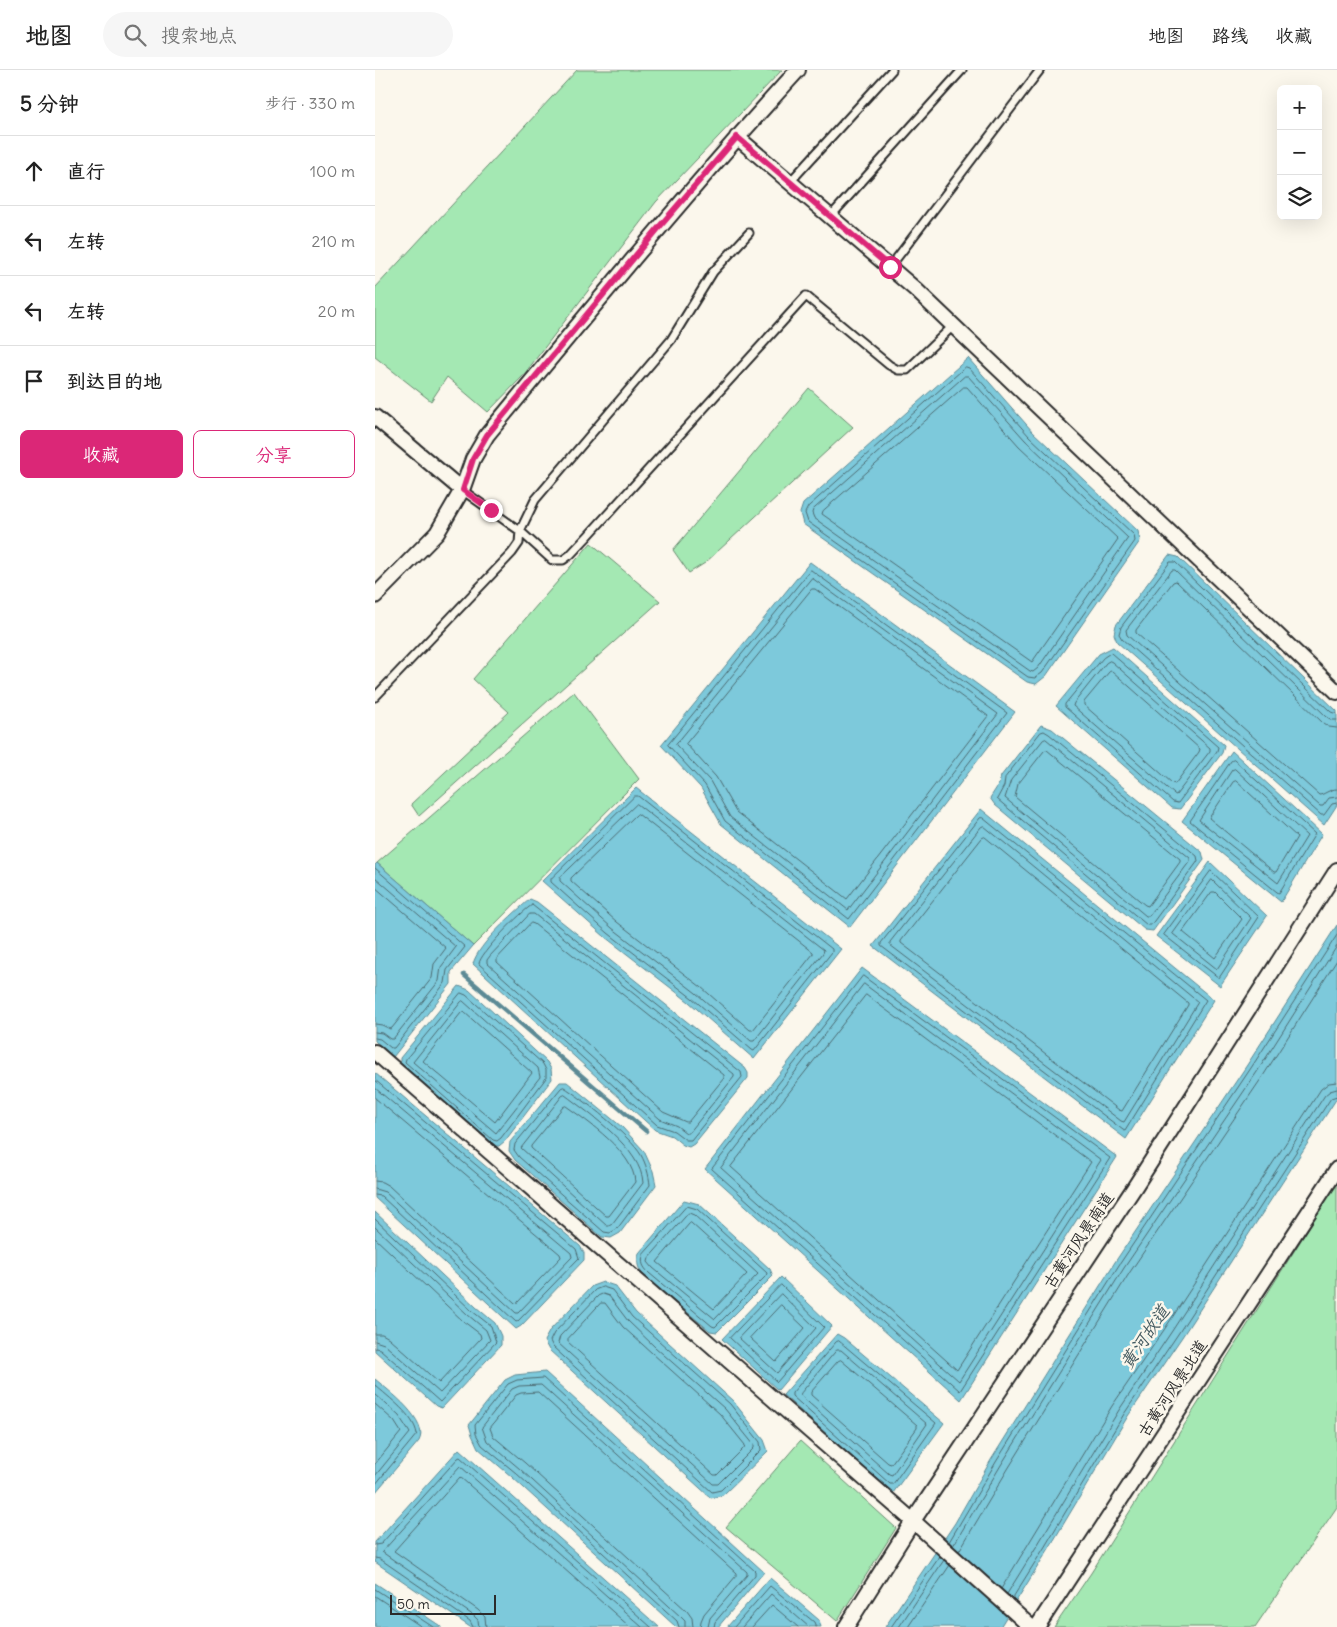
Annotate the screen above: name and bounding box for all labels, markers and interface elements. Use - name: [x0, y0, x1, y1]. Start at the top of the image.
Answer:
- search box: [103, 12, 453, 57]
- text: 地图: [25, 20, 73, 50]
- icon: search: [121, 21, 149, 49]
- text: 搜索地点: [161, 23, 237, 47]
- text: 地图: [1148, 24, 1184, 47]
- text: 路线: [1212, 24, 1248, 47]
- text: 收藏: [1276, 24, 1312, 47]
- map controls: [1277, 85, 1322, 220]
- button: +: [1277, 85, 1322, 130]
- text: 5 分钟: [20, 90, 79, 117]
- text: 步行 · 330 m: [265, 93, 355, 113]
- button: −: [1277, 130, 1322, 175]
- icon: ahead: [20, 157, 48, 185]
- text: 直行: [67, 159, 105, 183]
- text: 100 m: [310, 161, 355, 181]
- button: layers: [1277, 175, 1322, 220]
- icon: left: [20, 227, 48, 255]
- text: 左转: [67, 229, 105, 253]
- text: 210 m: [312, 231, 355, 251]
- route start: [879, 256, 902, 279]
- icon: left: [20, 297, 48, 325]
- text: 左转: [67, 299, 105, 323]
- text: 20 m: [318, 301, 355, 321]
- icon: arrive: [20, 367, 48, 395]
- text: 到达目的地: [67, 369, 162, 393]
- button: 收藏: [20, 430, 183, 478]
- button: 分享: [193, 430, 355, 478]
- route end: [480, 499, 503, 522]
- street label: 古黄河风景南道: [1038, 1188, 1118, 1292]
- water label: 黄河故道: [1115, 1299, 1175, 1373]
- street label: 古黄河风景北道: [1133, 1336, 1211, 1440]
- scale bar: [390, 1592, 496, 1615]
- text: 50 m: [397, 1595, 430, 1613]

